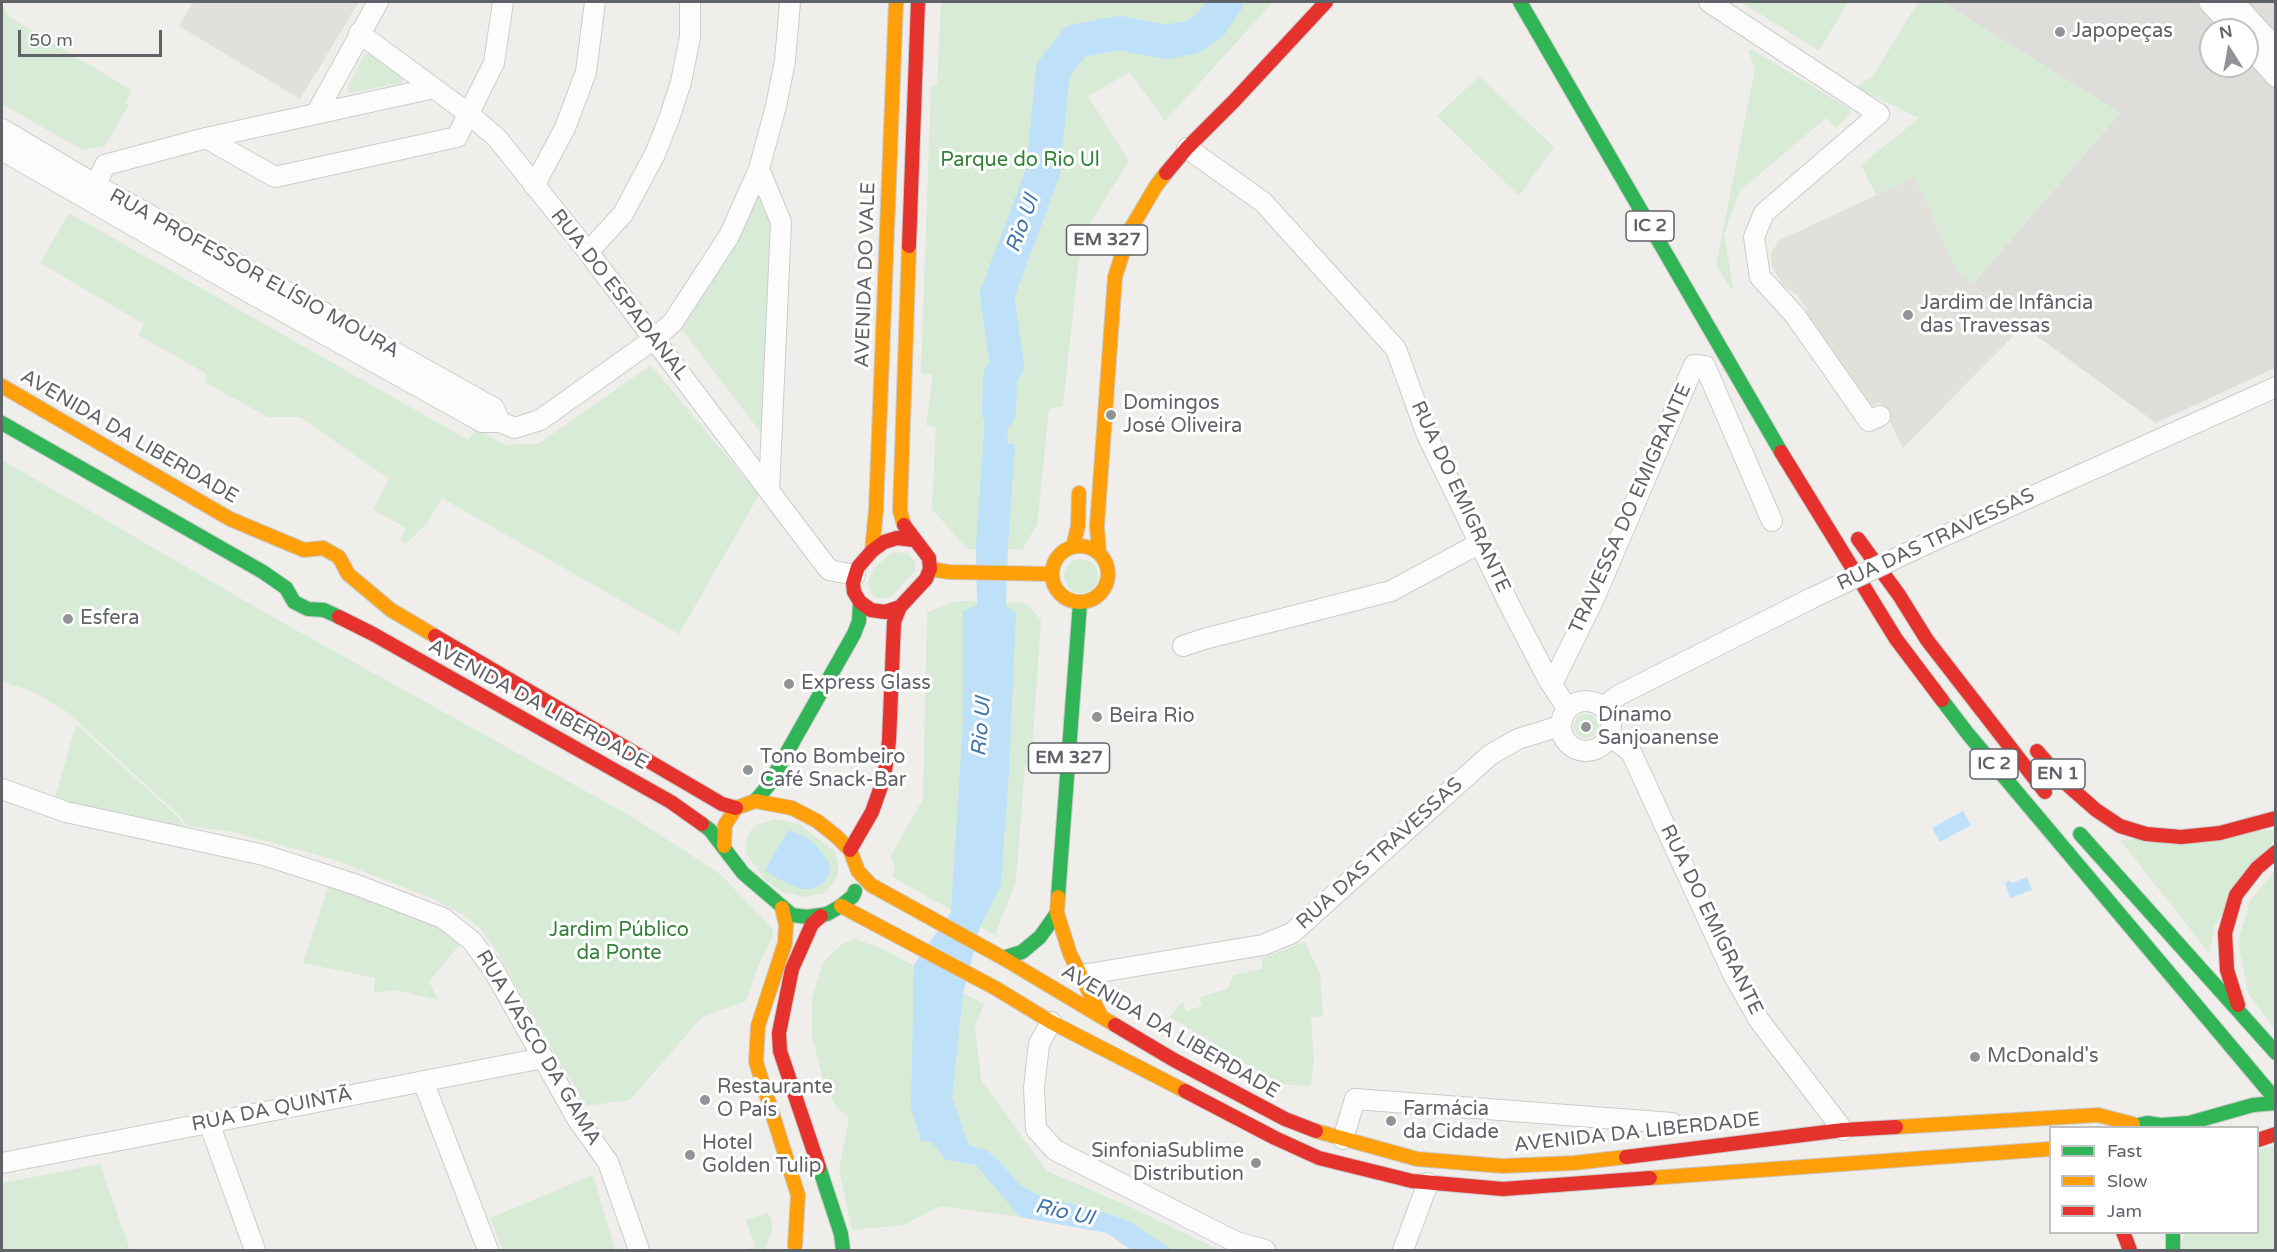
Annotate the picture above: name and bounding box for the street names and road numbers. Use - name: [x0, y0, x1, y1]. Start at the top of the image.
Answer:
- street label: AVENIDA DO VALE: [851, 182, 881, 368]
- street label: RUA PROFESSOR ELÍSIO MOURA: [105, 184, 403, 364]
- street label: RUA DO ESPADANAL: [545, 205, 693, 385]
- road number: IC 2: [1626, 211, 1674, 241]
- road number: EM 327: [1066, 225, 1148, 255]
- street label: AVENIDA DA LIBERDADE: [16, 365, 242, 509]
- street label: TRAVESSA DO EMIGRANTE: [1565, 380, 1697, 638]
- street label: RUA DO EMIGRANTE: [1405, 397, 1515, 597]
- street label: RUA DAS TRAVESSAS: [1833, 484, 2039, 596]
- street label: AVENIDA DA LIBERDADE: [424, 634, 652, 776]
- road number: EM 327: [1028, 743, 1110, 773]
- road number: IC 2: [1970, 749, 2018, 779]
- road number: EN 1: [2031, 759, 2085, 789]
- street label: RUA DAS TRAVESSAS: [1292, 773, 1468, 935]
- street label: RUA DO EMIGRANTE: [1654, 821, 1768, 1019]
- street label: RUA VASCO DA GAMA: [470, 946, 606, 1150]
- street label: AVENIDA DA LIBERDADE: [1057, 960, 1283, 1104]
- street label: RUA DA QUINTÃ: [190, 1083, 354, 1137]
- street label: AVENIDA DA LIBERDADE: [1513, 1108, 1761, 1158]

